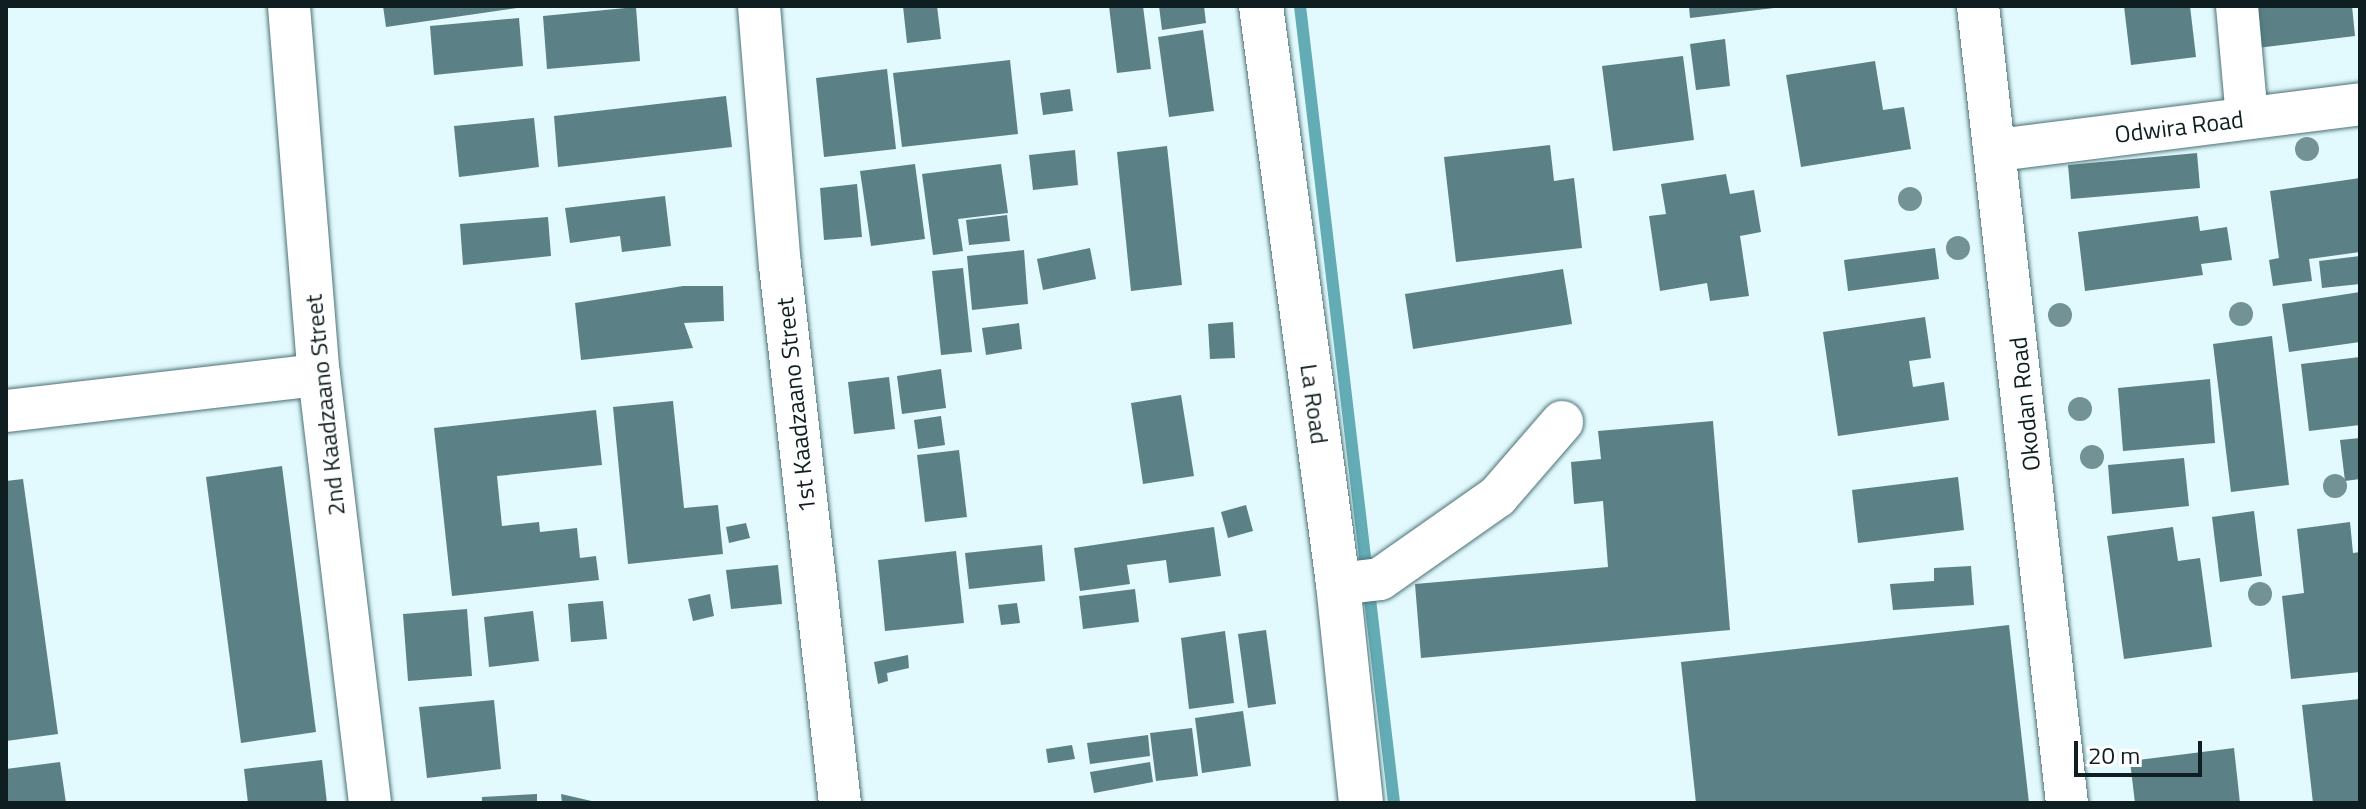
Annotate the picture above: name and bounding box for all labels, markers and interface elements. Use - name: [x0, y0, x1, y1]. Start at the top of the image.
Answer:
- street label: Odwira Road: [2113, 105, 2245, 149]
- street label: 2nd Kaadzaano Street: [299, 293, 351, 517]
- street label: 1st Kaadzaano Street: [770, 296, 822, 514]
- street label: Okodan Road: [2004, 336, 2046, 472]
- street label: La Road: [1294, 362, 1334, 446]
- scale bar: [2078, 725, 2206, 775]
- text: 20 m: [2088, 737, 2140, 773]

